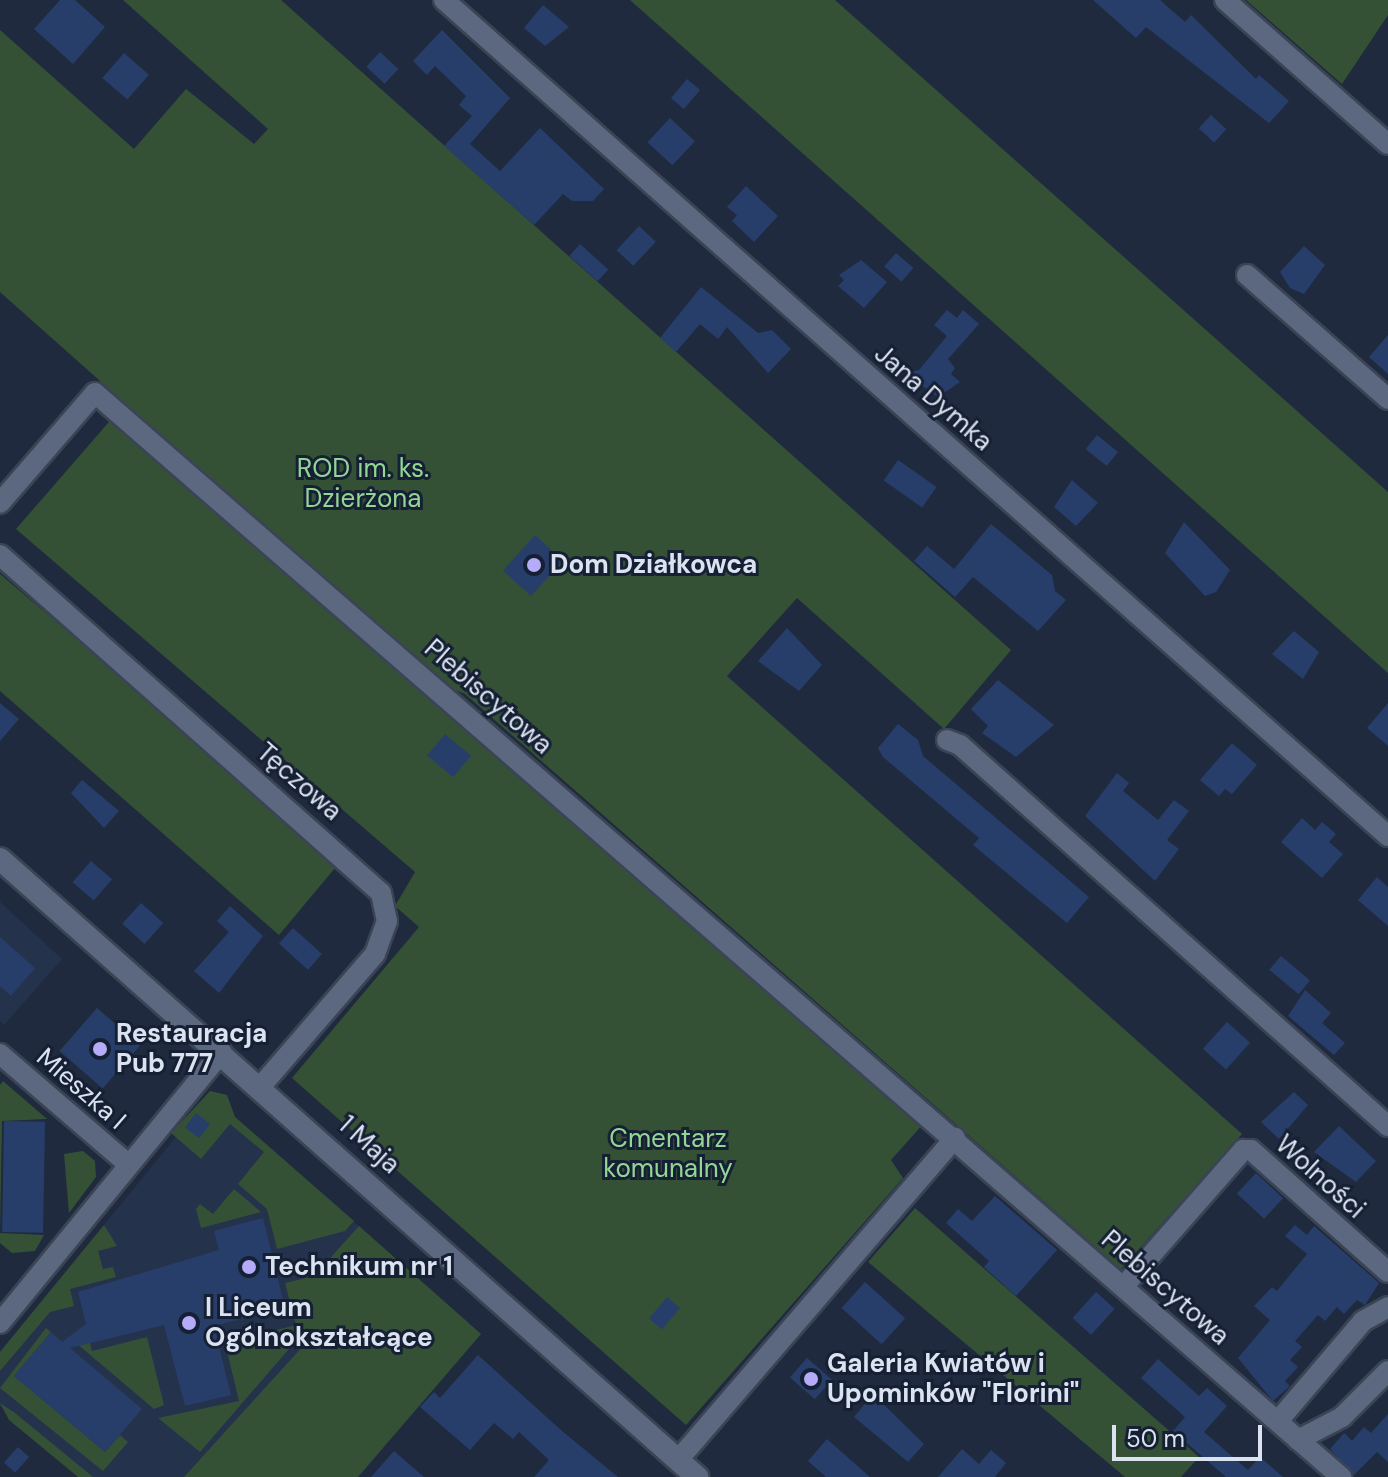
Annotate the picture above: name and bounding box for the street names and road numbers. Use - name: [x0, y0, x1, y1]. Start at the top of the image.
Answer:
- street label: Jana Dymka: [868, 338, 998, 458]
- street label: Plebiscytowa: [418, 633, 558, 761]
- street label: Tęczowa: [250, 737, 348, 827]
- street label: Mieszka I: [30, 1042, 132, 1136]
- street label: 1 Maja: [332, 1109, 406, 1181]
- street label: Wolności: [1269, 1129, 1371, 1225]
- street label: Plebiscytowa: [1095, 1224, 1235, 1352]

